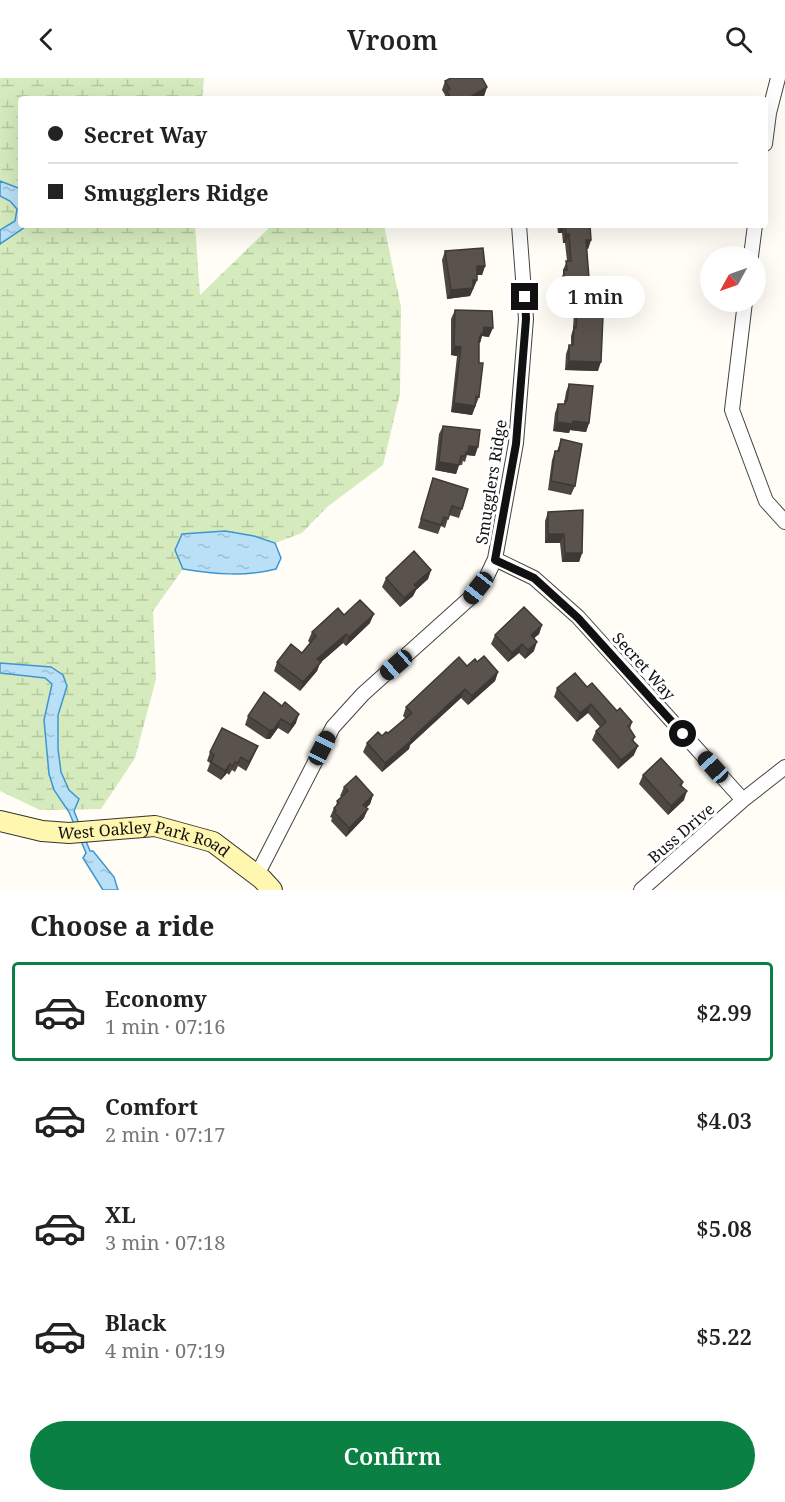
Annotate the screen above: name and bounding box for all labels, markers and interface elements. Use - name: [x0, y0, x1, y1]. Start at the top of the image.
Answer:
- text: Vroom: [347, 21, 438, 58]
- icon: back: [30, 23, 63, 56]
- icon: search: [722, 23, 755, 56]
- text: Secret Way: [84, 119, 207, 149]
- text: Smugglers Ridge: [84, 177, 268, 207]
- north arrow: [700, 246, 766, 312]
- map controls: [700, 246, 766, 312]
- callout: 1 min: [546, 276, 645, 318]
- route end: [511, 283, 538, 310]
- text: 1 min: [568, 283, 623, 310]
- street label: Smugglers Ridge: [470, 418, 512, 546]
- car: [460, 568, 496, 608]
- street label: Secret Way: [608, 627, 681, 705]
- car: [377, 646, 415, 684]
- route start: [669, 720, 696, 747]
- car: [306, 728, 338, 768]
- car: [694, 748, 732, 786]
- street label: Buss Drive: [643, 798, 719, 868]
- street label: West Oakley Park Road: [57, 815, 235, 862]
- text: Choose a ride: [30, 907, 215, 944]
- text: Economy: [105, 983, 207, 1013]
- icon: car: [33, 985, 87, 1039]
- text: $2.99: [696, 997, 752, 1027]
- text: 1 min · 07:16: [105, 1013, 225, 1040]
- text: Comfort: [105, 1091, 198, 1121]
- icon: car: [33, 1093, 87, 1147]
- text: $4.03: [696, 1105, 752, 1135]
- text: 2 min · 07:17: [105, 1121, 225, 1148]
- text: XL: [105, 1199, 136, 1229]
- icon: car: [33, 1201, 87, 1255]
- text: $5.08: [696, 1213, 752, 1243]
- text: 3 min · 07:18: [105, 1229, 225, 1256]
- text: Black: [105, 1307, 166, 1337]
- icon: car: [33, 1309, 87, 1363]
- text: $5.22: [696, 1321, 752, 1351]
- text: 4 min · 07:19: [105, 1337, 225, 1364]
- button: Confirm: [30, 1421, 755, 1490]

